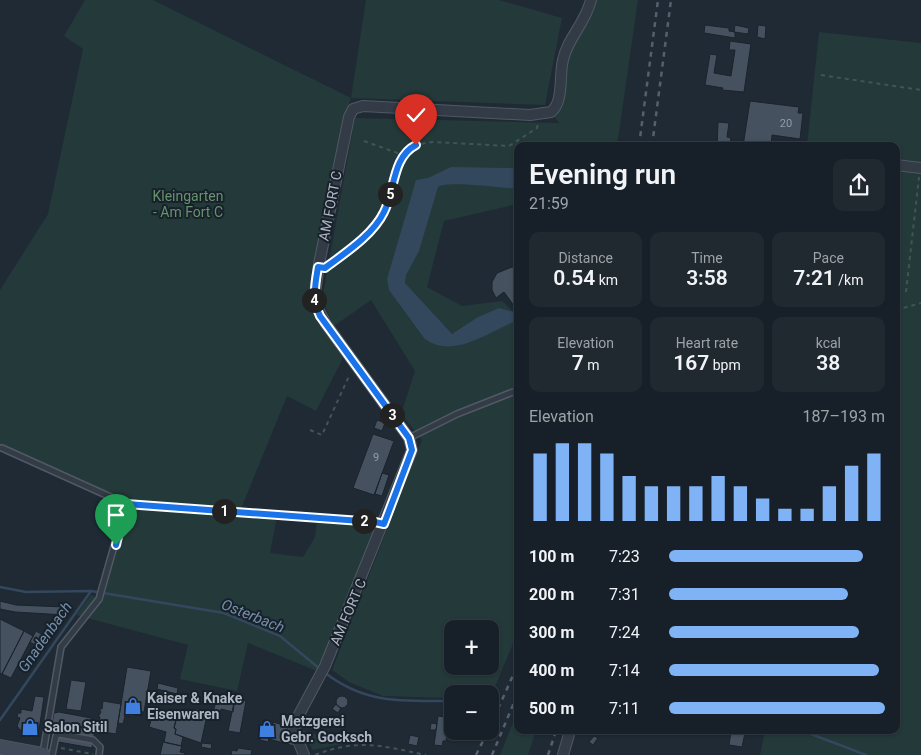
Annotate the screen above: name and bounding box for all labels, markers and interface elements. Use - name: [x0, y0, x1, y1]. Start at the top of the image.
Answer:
- pin: [395, 94, 437, 145]
- icon: check: [402, 101, 430, 129]
- house number: 20: [780, 117, 792, 130]
- text: Evening run: [529, 158, 676, 191]
- button: share: [833, 159, 885, 211]
- street label: AM FORT C: [315, 170, 345, 242]
- pin: 5: [378, 182, 402, 206]
- text: 5: [386, 186, 395, 202]
- park label: Kleingarten - Am Fort C: [152, 188, 224, 220]
- text: 21:59: [529, 194, 569, 213]
- text: Distance: [558, 250, 613, 266]
- text: Time: [691, 250, 723, 266]
- text: Pace: [813, 250, 844, 266]
- text: 0.54: [553, 266, 595, 290]
- text: 3:58: [686, 266, 728, 290]
- text: 7:21: [793, 266, 835, 290]
- text: km: [595, 272, 618, 288]
- text: /km: [835, 272, 864, 288]
- pin: 4: [302, 288, 326, 312]
- text: 4: [310, 292, 319, 308]
- text: Elevation: [557, 335, 614, 351]
- text: Heart rate: [676, 335, 738, 351]
- text: kcal: [816, 335, 841, 351]
- text: 7: [572, 351, 584, 375]
- text: 167: [673, 351, 709, 375]
- text: 38: [816, 351, 840, 375]
- text: m: [584, 357, 600, 373]
- text: bpm: [709, 357, 741, 373]
- pin: 3: [380, 402, 404, 428]
- text: 3: [388, 407, 397, 423]
- text: Elevation: [529, 407, 594, 426]
- text: 187–193 m: [803, 407, 885, 426]
- house number: 9: [373, 451, 379, 464]
- pin: [95, 494, 137, 545]
- pin: 1: [212, 498, 236, 524]
- icon: arrive: [102, 501, 130, 529]
- text: 1: [220, 503, 229, 519]
- pin: 2: [352, 508, 376, 534]
- text: 2: [360, 513, 369, 529]
- text: 100 m: [529, 547, 574, 566]
- text: 7:23: [609, 547, 640, 566]
- street label: AM FORT C: [327, 576, 369, 648]
- text: 200 m: [529, 585, 574, 604]
- text: 7:31: [609, 585, 640, 604]
- water label: Osterbach: [219, 595, 287, 637]
- water label: Gnadenbach: [14, 598, 76, 676]
- map controls: [444, 620, 499, 740]
- button: +: [444, 620, 499, 675]
- text: 300 m: [529, 623, 574, 642]
- text: 7:24: [609, 623, 640, 642]
- text: 400 m: [529, 661, 574, 680]
- text: 7:14: [609, 661, 640, 680]
- button: −: [444, 685, 499, 740]
- place label: Kaiser & Knake Eisenwaren: [147, 690, 243, 722]
- shop icon: Kaiser & Knake Eisenwaren: [123, 696, 143, 716]
- text: 500 m: [529, 699, 574, 718]
- text: 7:11: [609, 699, 640, 718]
- place label: Metzgerei Gebr. Gocksch: [281, 713, 372, 745]
- shop icon: Salon Sitil: [20, 717, 40, 737]
- place label: Salon Sitil: [44, 719, 108, 735]
- shop icon: Metzgerei Gebr. Gocksch: [257, 719, 277, 739]

